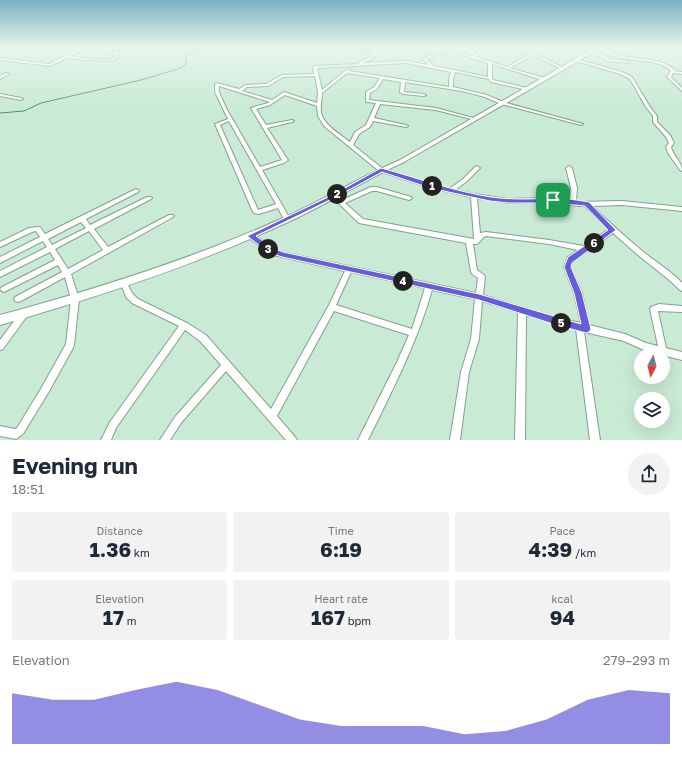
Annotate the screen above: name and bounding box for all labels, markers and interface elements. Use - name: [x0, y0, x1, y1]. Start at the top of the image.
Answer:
- pin: 1: [422, 176, 442, 196]
- text: 1: [429, 179, 435, 192]
- pin: [536, 183, 570, 217]
- pin: 2: [327, 184, 347, 204]
- text: 2: [334, 187, 340, 200]
- icon: arrive: [542, 189, 564, 211]
- pin: 6: [584, 233, 604, 253]
- text: 6: [591, 236, 598, 249]
- pin: 3: [258, 239, 278, 259]
- text: 3: [265, 242, 271, 255]
- pin: 4: [393, 271, 413, 291]
- text: 4: [400, 274, 406, 287]
- pin: 5: [551, 313, 571, 333]
- text: 5: [558, 316, 564, 329]
- north arrow: [634, 348, 670, 384]
- map controls: [634, 348, 670, 428]
- button: layers: [634, 392, 670, 428]
- text: Evening run: [12, 452, 138, 479]
- button: share: [628, 453, 670, 495]
- text: 18:51: [12, 481, 44, 497]
- text: Distance: [97, 524, 143, 537]
- text: Time: [328, 524, 354, 537]
- text: Pace: [549, 524, 575, 537]
- text: 1.36: [90, 537, 131, 561]
- text: 6:19: [320, 537, 362, 561]
- text: 4:39: [528, 537, 572, 561]
- text: km: [131, 546, 150, 559]
- text: /km: [572, 546, 596, 559]
- text: Elevation: [95, 592, 144, 605]
- text: Heart rate: [314, 592, 368, 605]
- text: kcal: [551, 592, 573, 605]
- text: 17: [103, 605, 124, 629]
- text: 167: [311, 605, 345, 629]
- text: 94: [550, 605, 575, 629]
- text: m: [124, 614, 137, 627]
- text: bpm: [345, 614, 371, 627]
- text: Elevation: [12, 652, 70, 668]
- text: 279–293 m: [603, 652, 670, 668]

